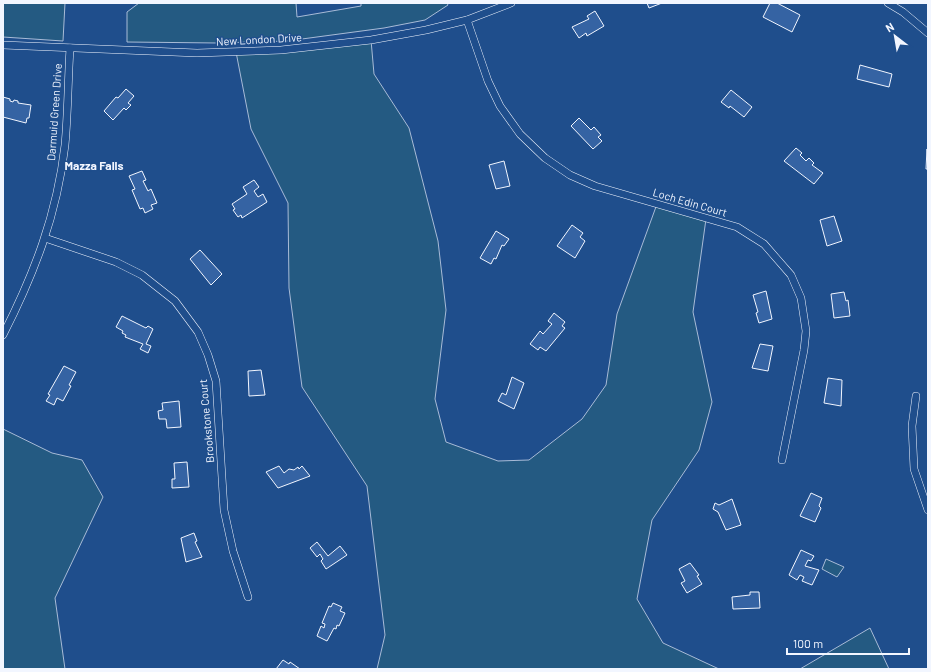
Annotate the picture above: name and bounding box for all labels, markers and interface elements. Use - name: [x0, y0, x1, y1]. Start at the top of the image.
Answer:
- north arrow: [875, 16, 915, 56]
- text: N: [883, 20, 896, 34]
- street label: New London Drive: [216, 30, 302, 48]
- street label: Darmuid Green Drive: [44, 63, 64, 161]
- district label: Mazza Falls: [64, 158, 124, 172]
- street label: Loch Edin Court: [651, 185, 729, 219]
- street label: Brookstone Court: [196, 379, 216, 463]
- scale bar: [787, 630, 909, 656]
- text: 100 m: [793, 636, 823, 650]

